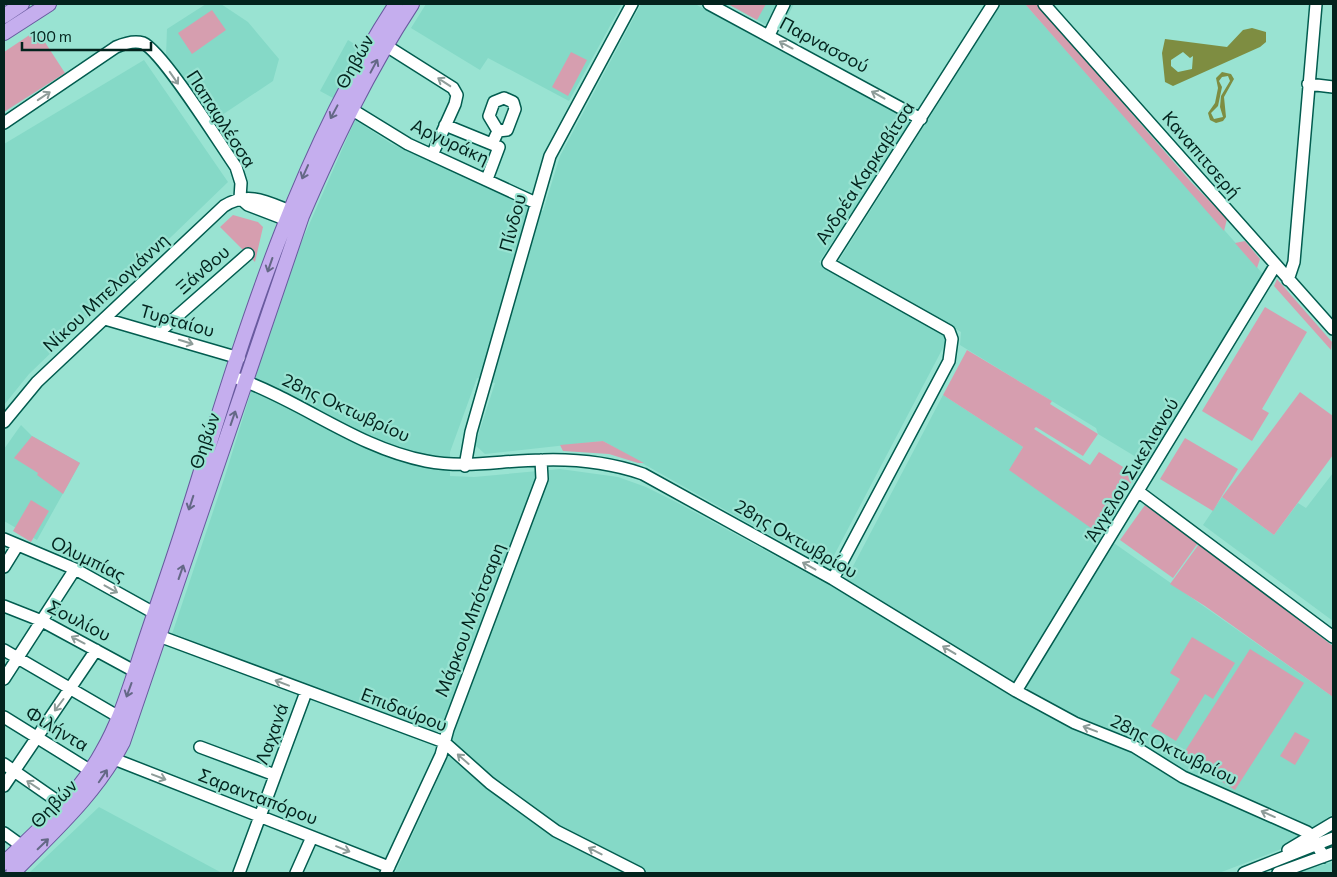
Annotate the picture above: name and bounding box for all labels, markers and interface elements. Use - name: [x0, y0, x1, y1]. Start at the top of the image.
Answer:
- street label: Παρνασσού: [776, 11, 873, 77]
- scale bar: [22, 20, 151, 52]
- text: 100 m: [30, 27, 72, 45]
- street label: Θηβών: [330, 31, 378, 92]
- one-way arrow: [779, 40, 794, 50]
- one-way arrow: [369, 59, 379, 74]
- street label: Παπαφλέσσα: [182, 66, 261, 171]
- one-way arrow: [169, 70, 179, 84]
- one-way arrow: [437, 77, 451, 88]
- one-way arrow: [871, 90, 886, 100]
- one-way arrow: [37, 91, 51, 101]
- street label: Ανδρέα Καρκαβίτσα: [810, 97, 918, 248]
- one-way arrow: [329, 104, 339, 119]
- street label: Καναπιτσερή: [1158, 106, 1246, 203]
- street label: Αργυράκη: [408, 113, 493, 169]
- one-way arrow: [300, 164, 310, 179]
- street label: Πίνδου: [494, 191, 530, 254]
- street label: Νίκου Μπελογιάννη: [38, 228, 173, 356]
- street label: Ξάνθου: [171, 240, 234, 298]
- one-way arrow: [265, 257, 274, 273]
- street label: Τυρταίου: [137, 299, 217, 341]
- one-way arrow: [178, 337, 194, 347]
- street label: 28ης Οκτωβρίου: [279, 368, 414, 446]
- street label: Άγγελου Σικελιανού: [1079, 394, 1183, 546]
- street label: Θηβών: [184, 409, 224, 472]
- one-way arrow: [229, 411, 238, 427]
- one-way arrow: [186, 494, 196, 510]
- street label: 28ης Οκτωβρίου: [731, 494, 862, 582]
- street label: Ολυμπίας: [47, 531, 130, 586]
- street label: Μάρκου Μπότσαρη: [430, 540, 509, 700]
- one-way arrow: [802, 561, 817, 571]
- one-way arrow: [176, 564, 186, 580]
- one-way arrow: [103, 585, 118, 594]
- street label: Σουλίου: [44, 595, 115, 645]
- one-way arrow: [70, 635, 85, 645]
- one-way arrow: [942, 645, 956, 655]
- one-way arrow: [275, 678, 290, 687]
- one-way arrow: [124, 682, 133, 697]
- street label: Επιδαύρου: [358, 683, 451, 736]
- one-way arrow: [54, 698, 64, 712]
- street label: Λαχανά: [250, 700, 292, 767]
- street label: Φιλήντα: [22, 701, 93, 755]
- street label: 28ης Οκτωβρίου: [1108, 709, 1241, 789]
- one-way arrow: [1083, 724, 1098, 733]
- one-way arrow: [456, 753, 469, 764]
- street label: Σαρανταπόρου: [196, 763, 321, 829]
- one-way arrow: [98, 769, 108, 783]
- one-way arrow: [151, 773, 167, 782]
- street label: Θηβών: [25, 774, 81, 832]
- one-way arrow: [27, 780, 41, 790]
- one-way arrow: [1261, 809, 1276, 819]
- one-way arrow: [36, 838, 49, 850]
- one-way arrow: [335, 845, 350, 854]
- one-way arrow: [588, 846, 603, 856]

